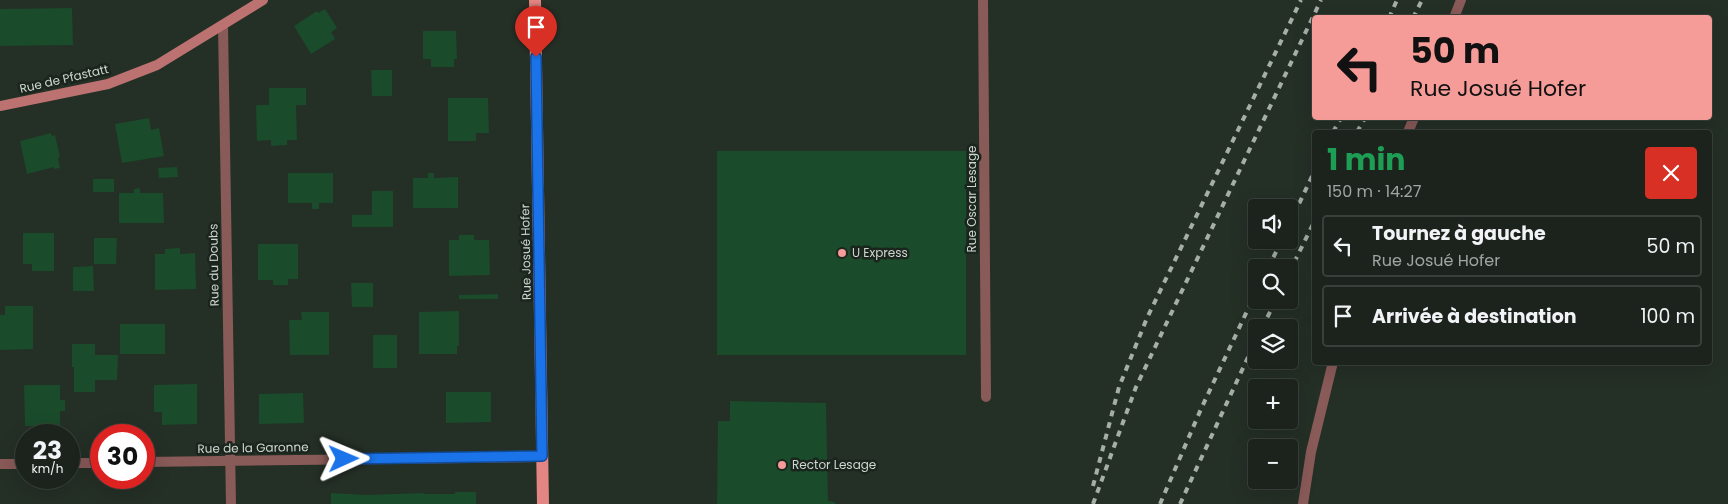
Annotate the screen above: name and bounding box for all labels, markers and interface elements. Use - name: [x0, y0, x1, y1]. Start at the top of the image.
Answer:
- pin: [515, 6, 557, 57]
- icon: arrive: [522, 13, 550, 41]
- text: 50 m: [1410, 26, 1500, 75]
- icon: left: [1327, 35, 1392, 100]
- street label: Rue de Pfastatt: [18, 60, 110, 97]
- text: Rue Josué Hofer: [1410, 73, 1586, 104]
- text: 1 min: [1327, 138, 1405, 181]
- street label: Rue Oscar Lesage: [963, 146, 980, 252]
- button: close: [1645, 147, 1697, 199]
- text: 150 m · 14:27: [1327, 180, 1421, 203]
- map controls: [1248, 199, 1298, 489]
- button: sound: [1248, 199, 1298, 249]
- street label: Rue Josué Hofer: [516, 203, 535, 300]
- text: Tournez à gauche: [1372, 220, 1546, 247]
- street label: Rue du Doubs: [204, 223, 223, 307]
- icon: left: [1329, 232, 1357, 260]
- text: 50 m: [1646, 233, 1695, 260]
- place label: U Express: [852, 244, 908, 261]
- marker: U Express: [836, 247, 848, 259]
- text: Rue Josué Hofer: [1372, 249, 1500, 272]
- button: search: [1248, 259, 1298, 309]
- icon: arrive: [1329, 302, 1357, 330]
- text: Arrivée à destination: [1372, 303, 1577, 330]
- text: 100 m: [1640, 303, 1695, 330]
- button: layers: [1248, 319, 1298, 369]
- button: +: [1248, 379, 1298, 429]
- speed limit sign: 30: [90, 424, 155, 489]
- position arrow: [317, 432, 369, 484]
- text: 23: [33, 433, 62, 468]
- street label: Rue de la Garonne: [197, 438, 309, 457]
- button: −: [1248, 439, 1298, 489]
- place label: Rector Lesage: [792, 456, 876, 473]
- marker: Rector Lesage: [776, 459, 788, 471]
- text: km/h: [32, 460, 63, 477]

